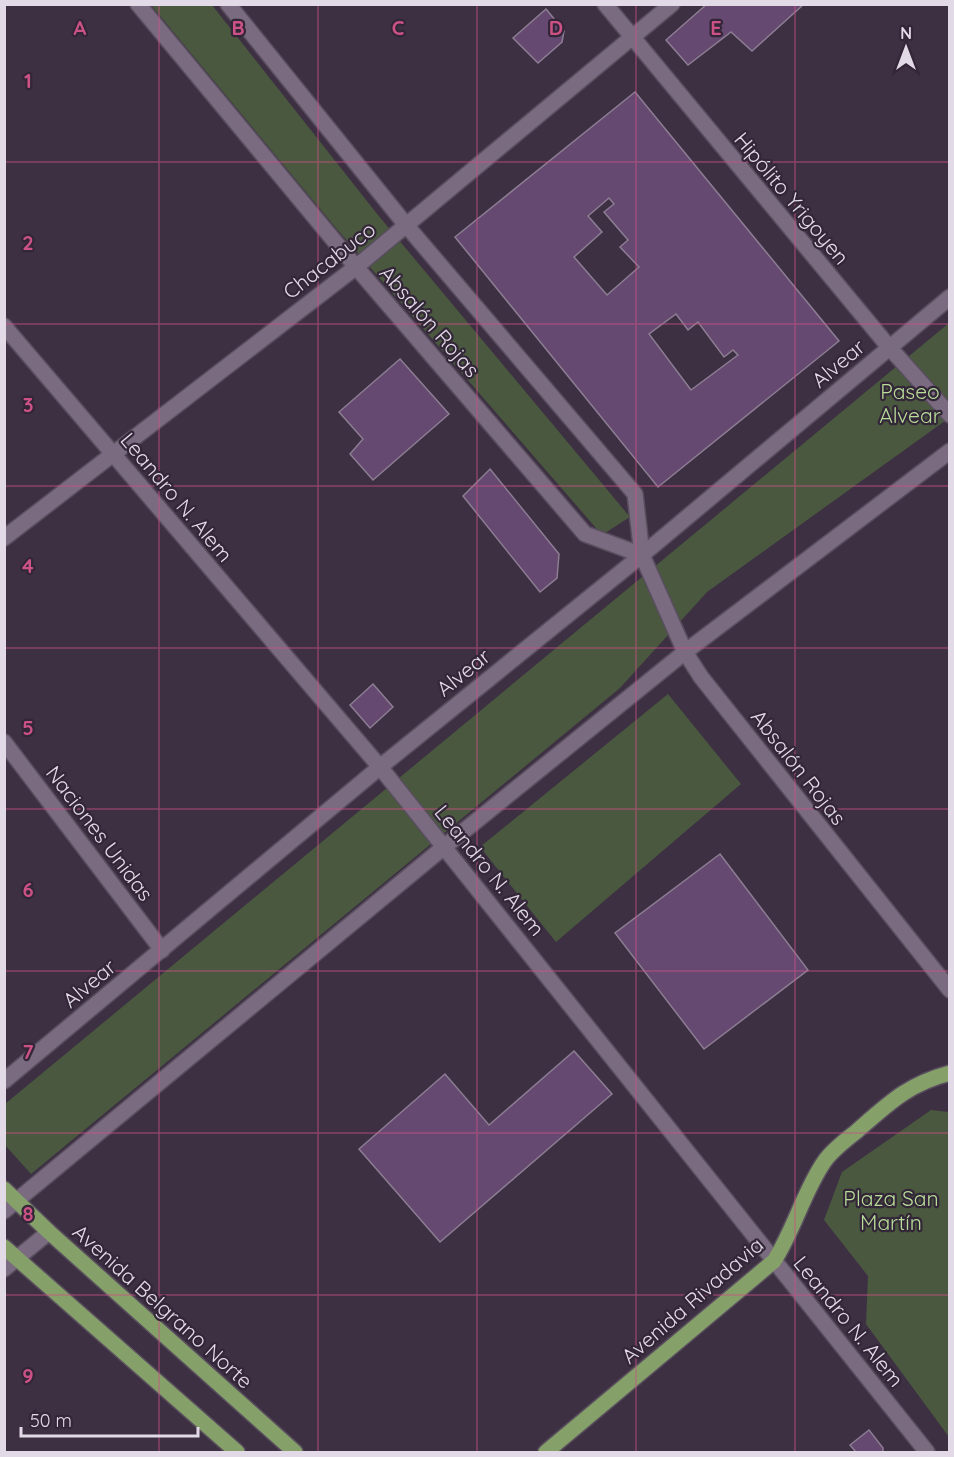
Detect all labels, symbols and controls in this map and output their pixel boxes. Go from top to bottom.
text: A [74,15,87,40]
text: B [231,15,245,40]
text: C [392,15,405,40]
text: D [549,15,563,40]
text: E [710,15,722,40]
north arrow [876,18,936,78]
text: N [900,23,912,43]
text: 1 [24,68,32,93]
street label: Hipólito Yrigoyen [729,127,855,269]
street label: Chacabuco [278,216,380,304]
text: 2 [22,230,34,255]
street label: Absalón Rojas [374,260,486,382]
street label: Alvear [806,333,870,393]
park label: Paseo Alvear [879,378,941,428]
text: 3 [23,392,33,417]
street label: Leandro N. Alem [115,427,239,567]
text: 4 [22,553,34,578]
street label: Alvear [431,642,495,702]
street label: Absalón Rojas [746,704,852,830]
text: 5 [22,715,34,740]
street label: Naciones Unidas [41,760,159,906]
street label: Leandro N. Alem [429,799,551,941]
text: 6 [22,877,34,902]
street label: Alvear [57,953,121,1013]
text: 7 [23,1039,34,1064]
park label: Plaza San Martín [843,1185,939,1235]
text: 8 [23,1201,34,1226]
street label: Avenida Belgrano Norte [68,1218,258,1394]
street label: Avenida Rivadavia [616,1231,768,1369]
street label: Leandro N. Alem [788,1250,910,1392]
text: 9 [22,1363,34,1388]
scale bar [21,1400,198,1438]
text: 50 m [30,1409,72,1432]

